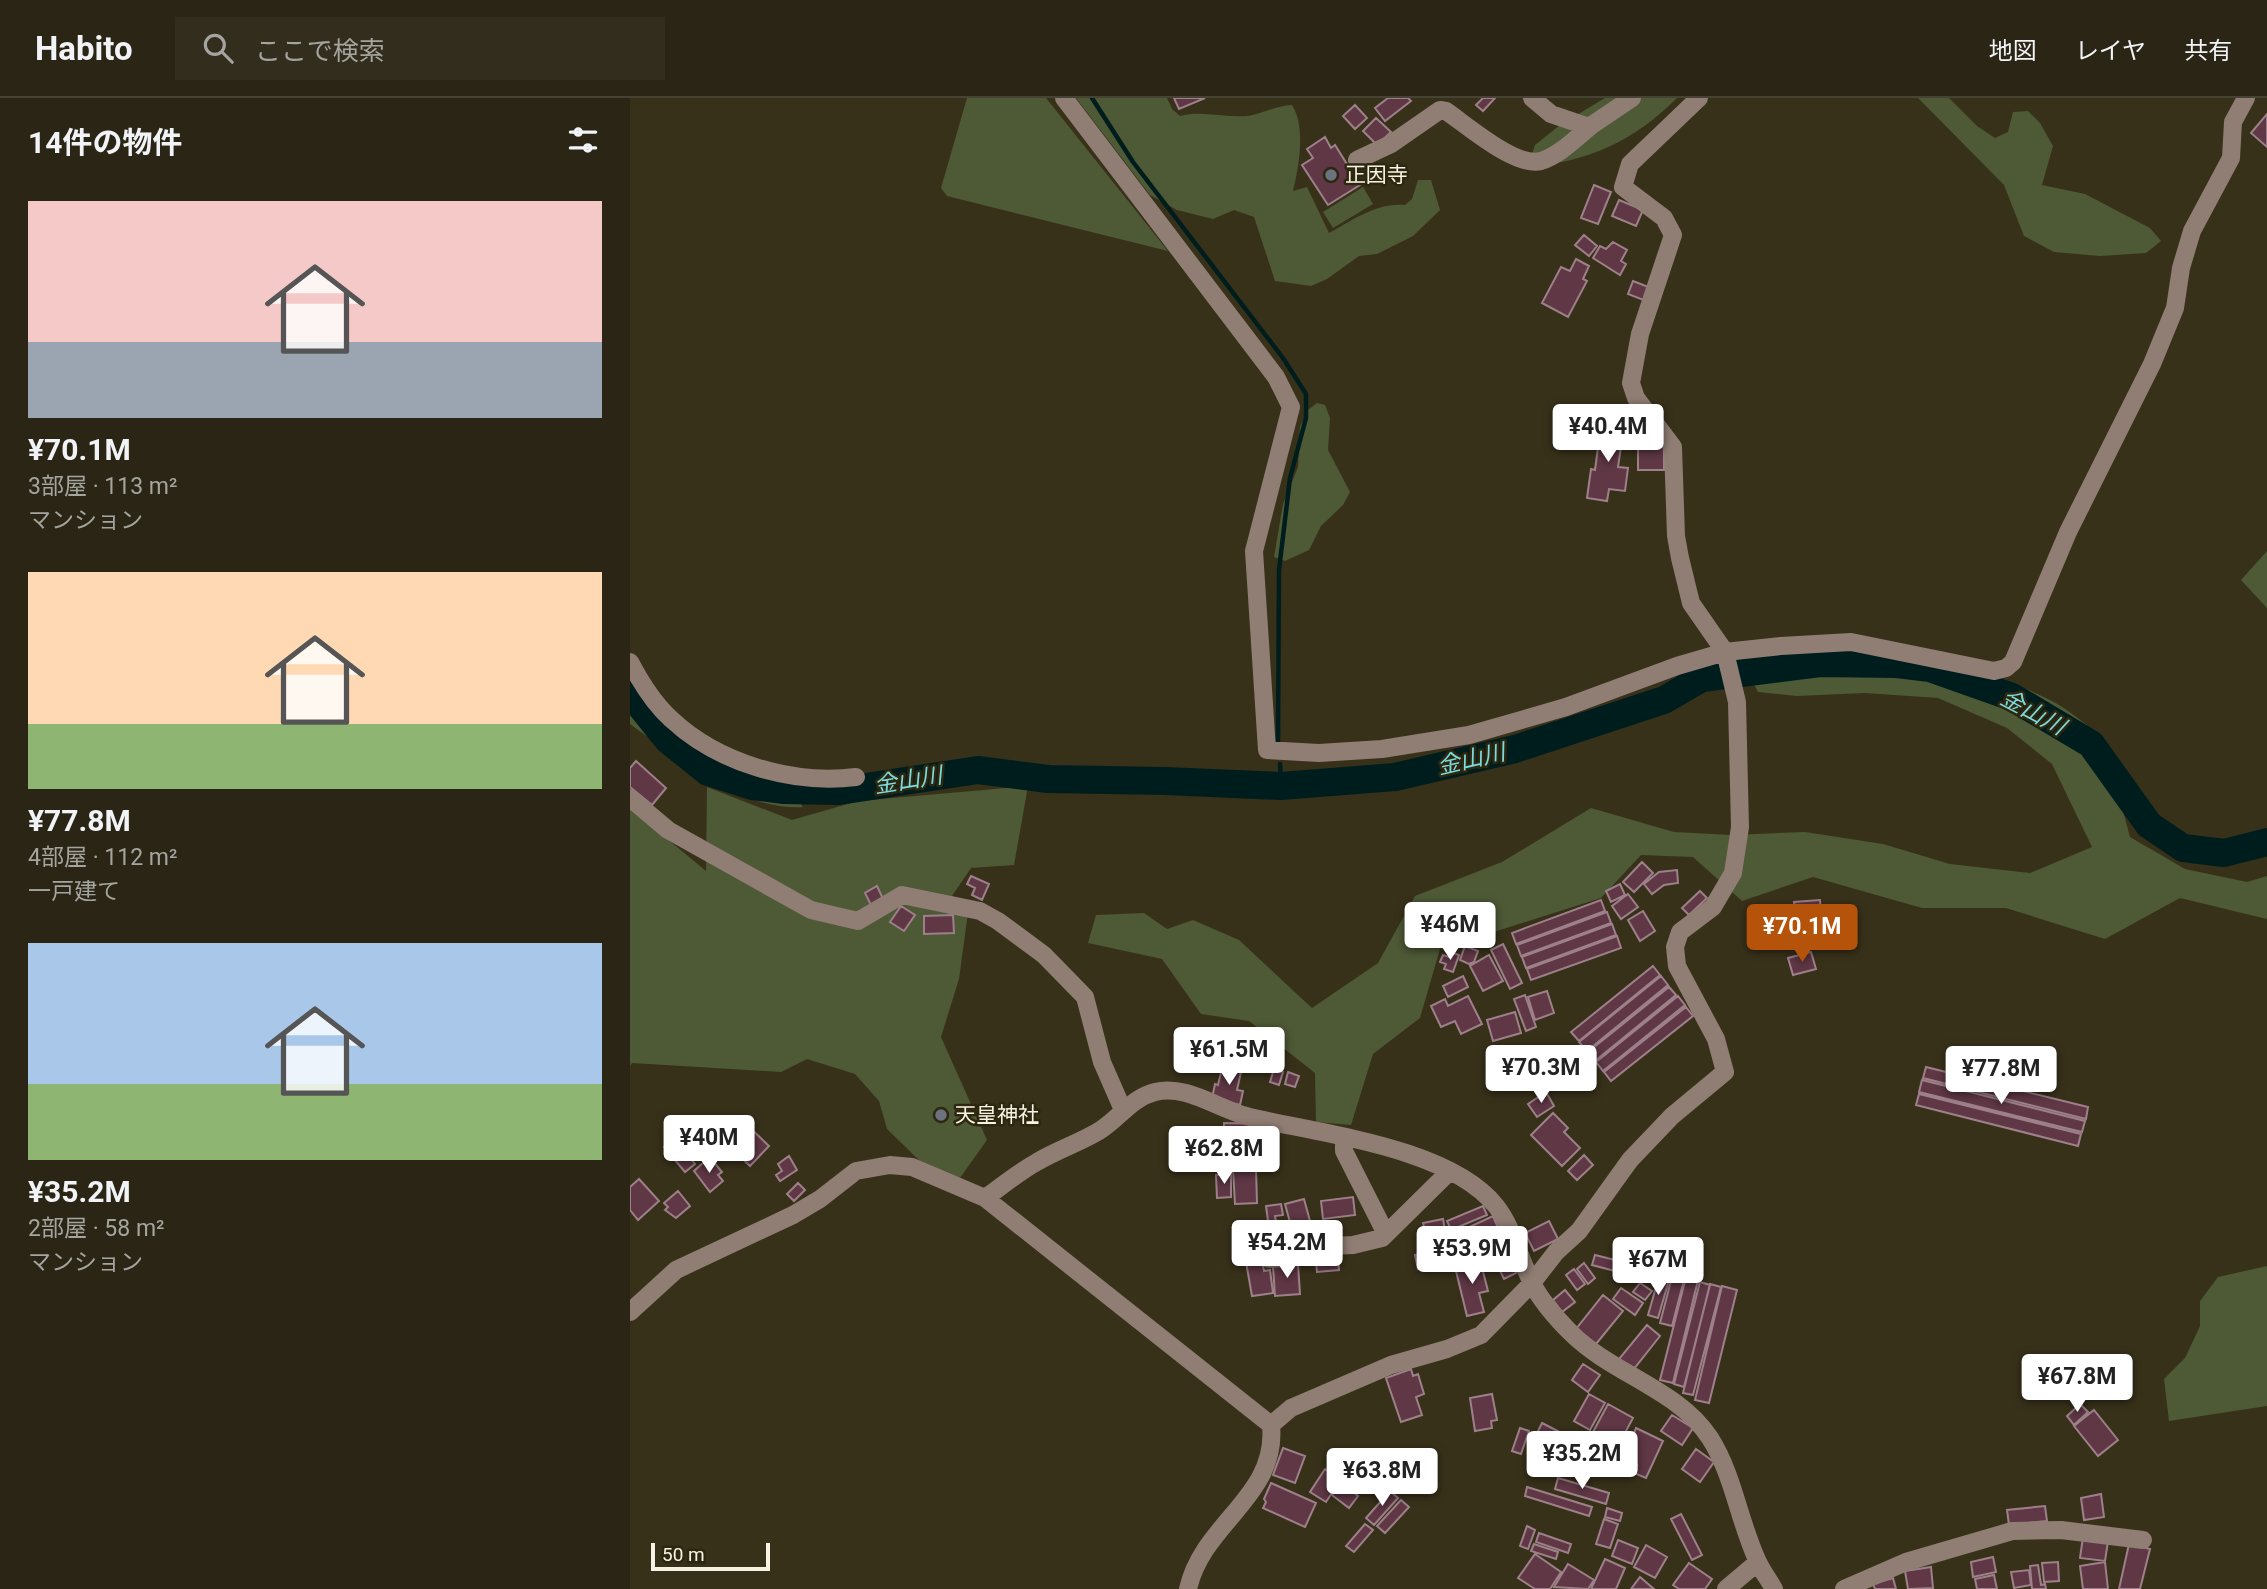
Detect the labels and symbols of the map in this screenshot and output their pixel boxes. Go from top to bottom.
place label: 正因寺 [1345,163,1408,187]
marker: 正因寺 [1323,167,1339,183]
pin: ¥40.4M [1551,404,1665,464]
water label: 金山川 [1996,684,2072,742]
water label: 金山川 [1434,738,1511,780]
water label: 金山川 [872,761,947,799]
pin: ¥46M [1409,902,1491,962]
pin: ¥70.1M [1745,904,1859,964]
pin: ¥61.5M [1172,1028,1286,1087]
pin: ¥70.3M [1484,1046,1598,1105]
pin: ¥77.8M [1944,1046,2058,1106]
place label: 天皇神社 [955,1103,1039,1127]
marker: 天皇神社 [933,1107,949,1123]
pin: ¥40M [668,1116,750,1175]
pin: ¥62.8M [1167,1126,1281,1186]
pin: ¥54.2M [1230,1220,1344,1280]
pin: ¥53.9M [1415,1226,1529,1286]
pin: ¥67M [1617,1238,1699,1297]
pin: ¥67.8M [2020,1354,2134,1414]
pin: ¥35.2M [1525,1432,1639,1491]
pin: ¥63.8M [1325,1448,1439,1508]
scale bar [651,1540,770,1572]

